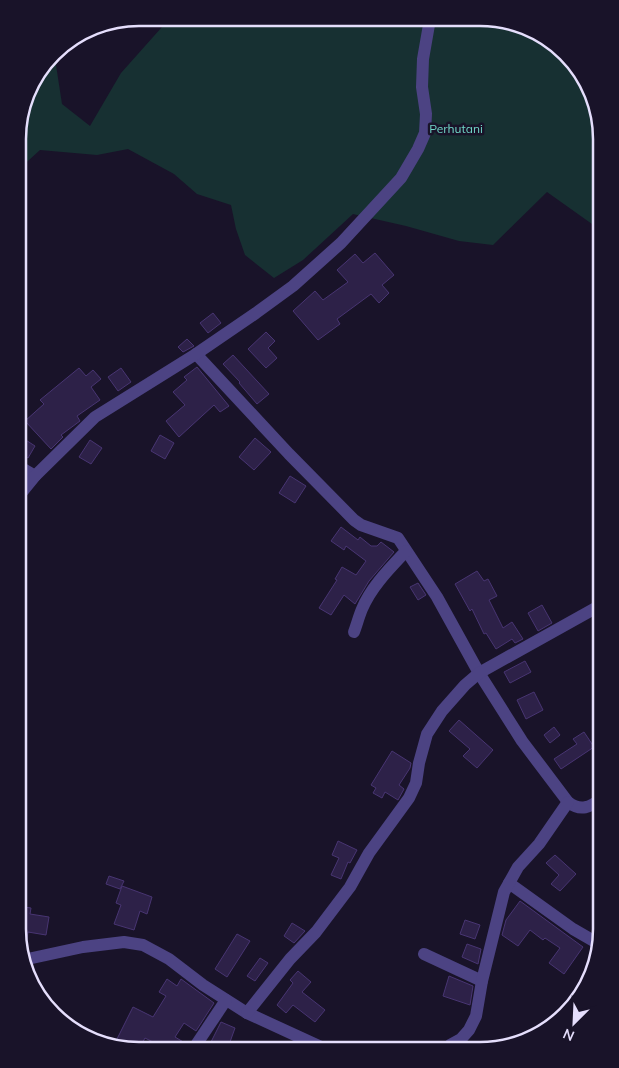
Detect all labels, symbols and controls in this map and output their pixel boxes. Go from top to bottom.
park label: Perhutani [429,121,483,136]
north arrow [549,998,599,1048]
text: N [560,1025,577,1045]

